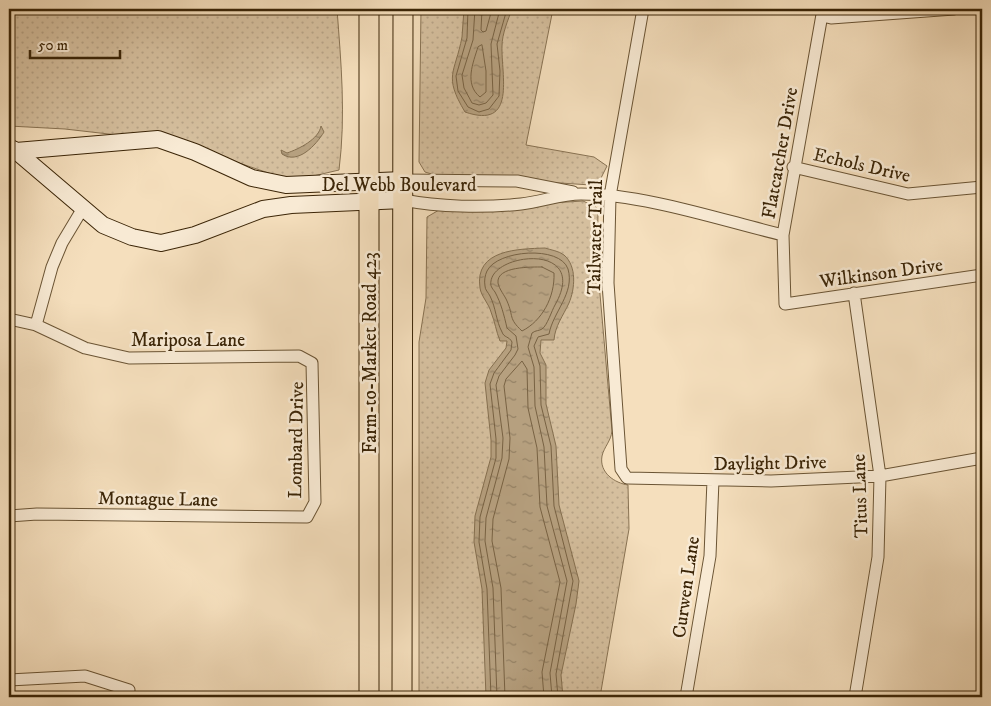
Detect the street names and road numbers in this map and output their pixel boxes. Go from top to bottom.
street label: Flatcatcher Drive [758,86,803,221]
street label: Echols Drive [811,143,913,188]
street label: Del Webb Boulevard [322,174,477,197]
street label: Tailwater Trail [583,179,608,295]
street label: Farm-to-Market Road 423 [359,252,382,454]
street label: Wilkinson Drive [817,253,944,294]
street label: Mariposa Lane [131,329,245,352]
street label: Lombard Drive [284,381,309,499]
street label: Daylight Drive [713,451,827,476]
street label: Titus Lane [848,453,873,538]
street label: Montague Lane [98,487,218,512]
street label: Curwen Lane [668,535,705,640]

